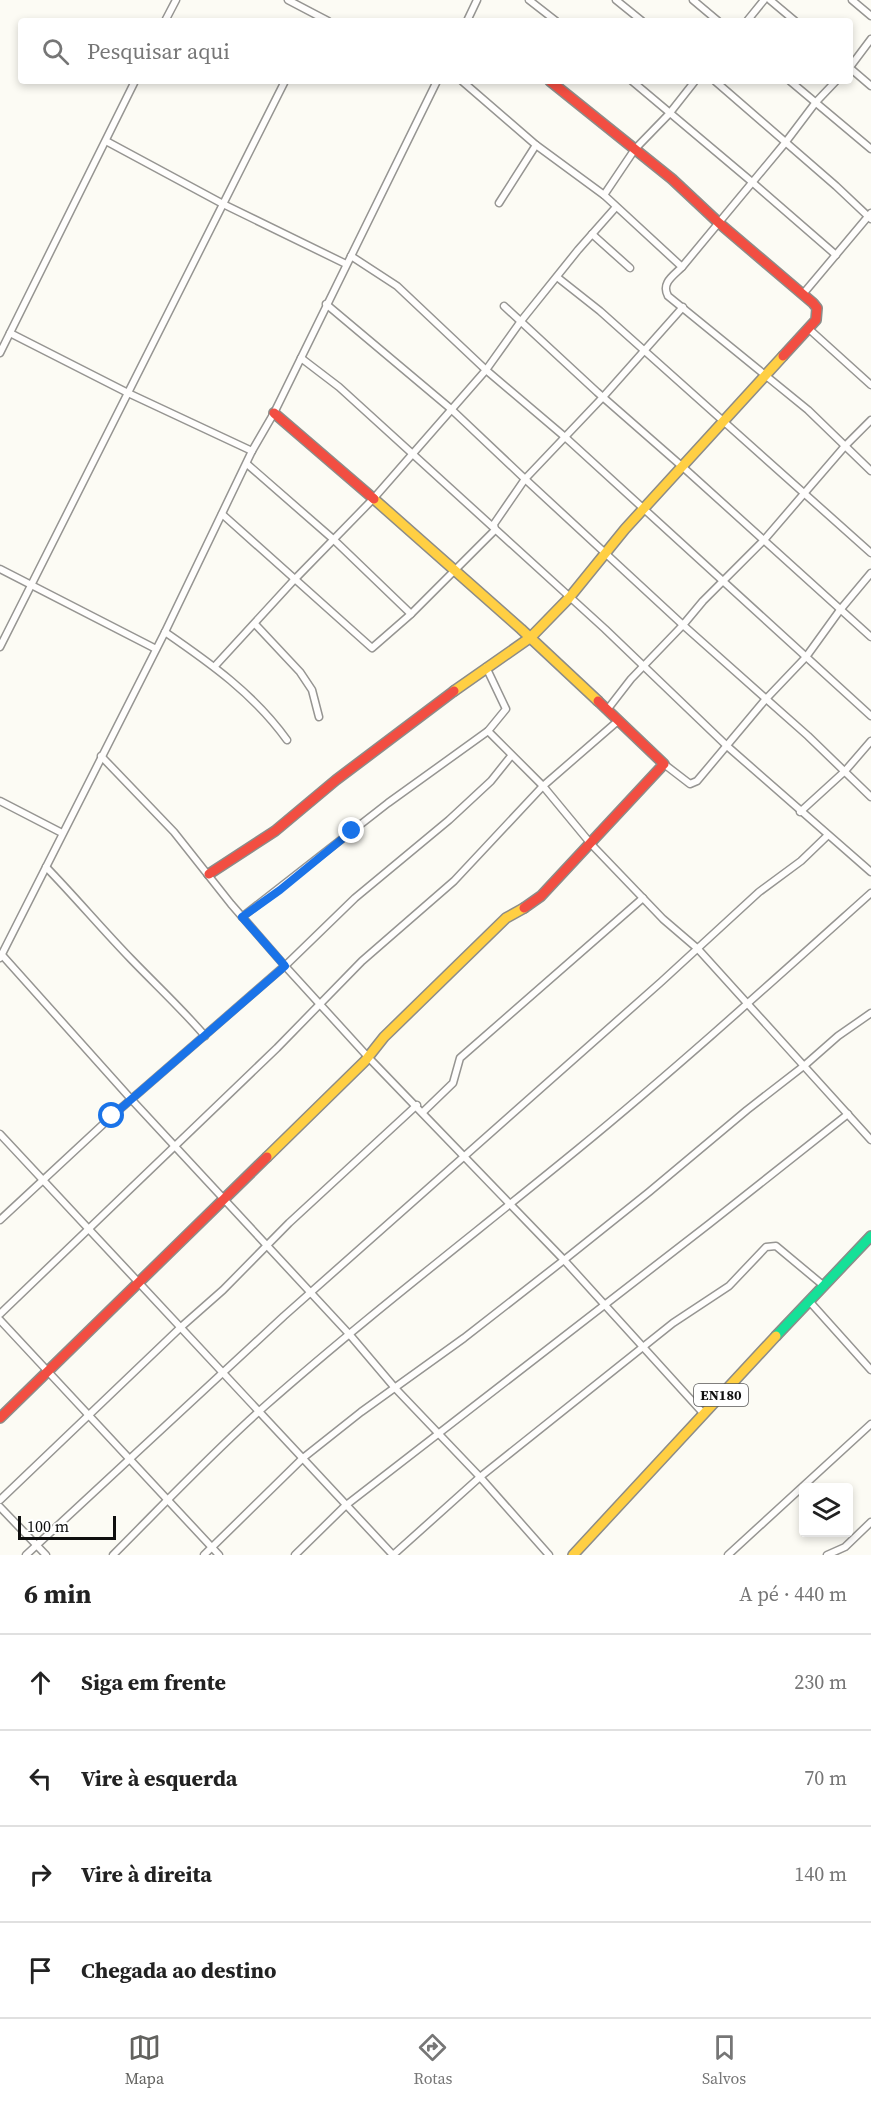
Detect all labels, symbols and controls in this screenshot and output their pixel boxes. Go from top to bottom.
search box [18,18,853,84]
icon: search [39,35,72,68]
text: Pesquisar aqui [87,36,230,66]
route end [338,817,364,843]
route start [98,1102,124,1128]
road number: EN180 [694,1384,748,1406]
map controls [799,1483,853,1537]
button: layers [799,1483,853,1537]
scale bar [18,1513,116,1540]
text: 100 m [27,1515,69,1537]
text: 6 min [24,1576,91,1612]
text: A pé · 440 m [739,1580,847,1608]
icon: ahead [24,1666,57,1699]
text: Siga em frente [81,1667,226,1697]
text: 230 m [794,1668,847,1696]
icon: left [24,1762,57,1795]
text: Vire à esquerda [81,1763,237,1793]
text: 70 m [804,1764,847,1792]
icon: right [24,1858,57,1891]
text: Vire à direita [81,1859,212,1889]
text: 140 m [794,1860,847,1888]
icon: arrive [24,1954,57,1987]
text: Chegada ao destino [81,1955,276,1985]
tab: Mapa [125,2031,164,2089]
tab: Rotas [413,2031,453,2089]
tab: Salvos [702,2031,746,2089]

